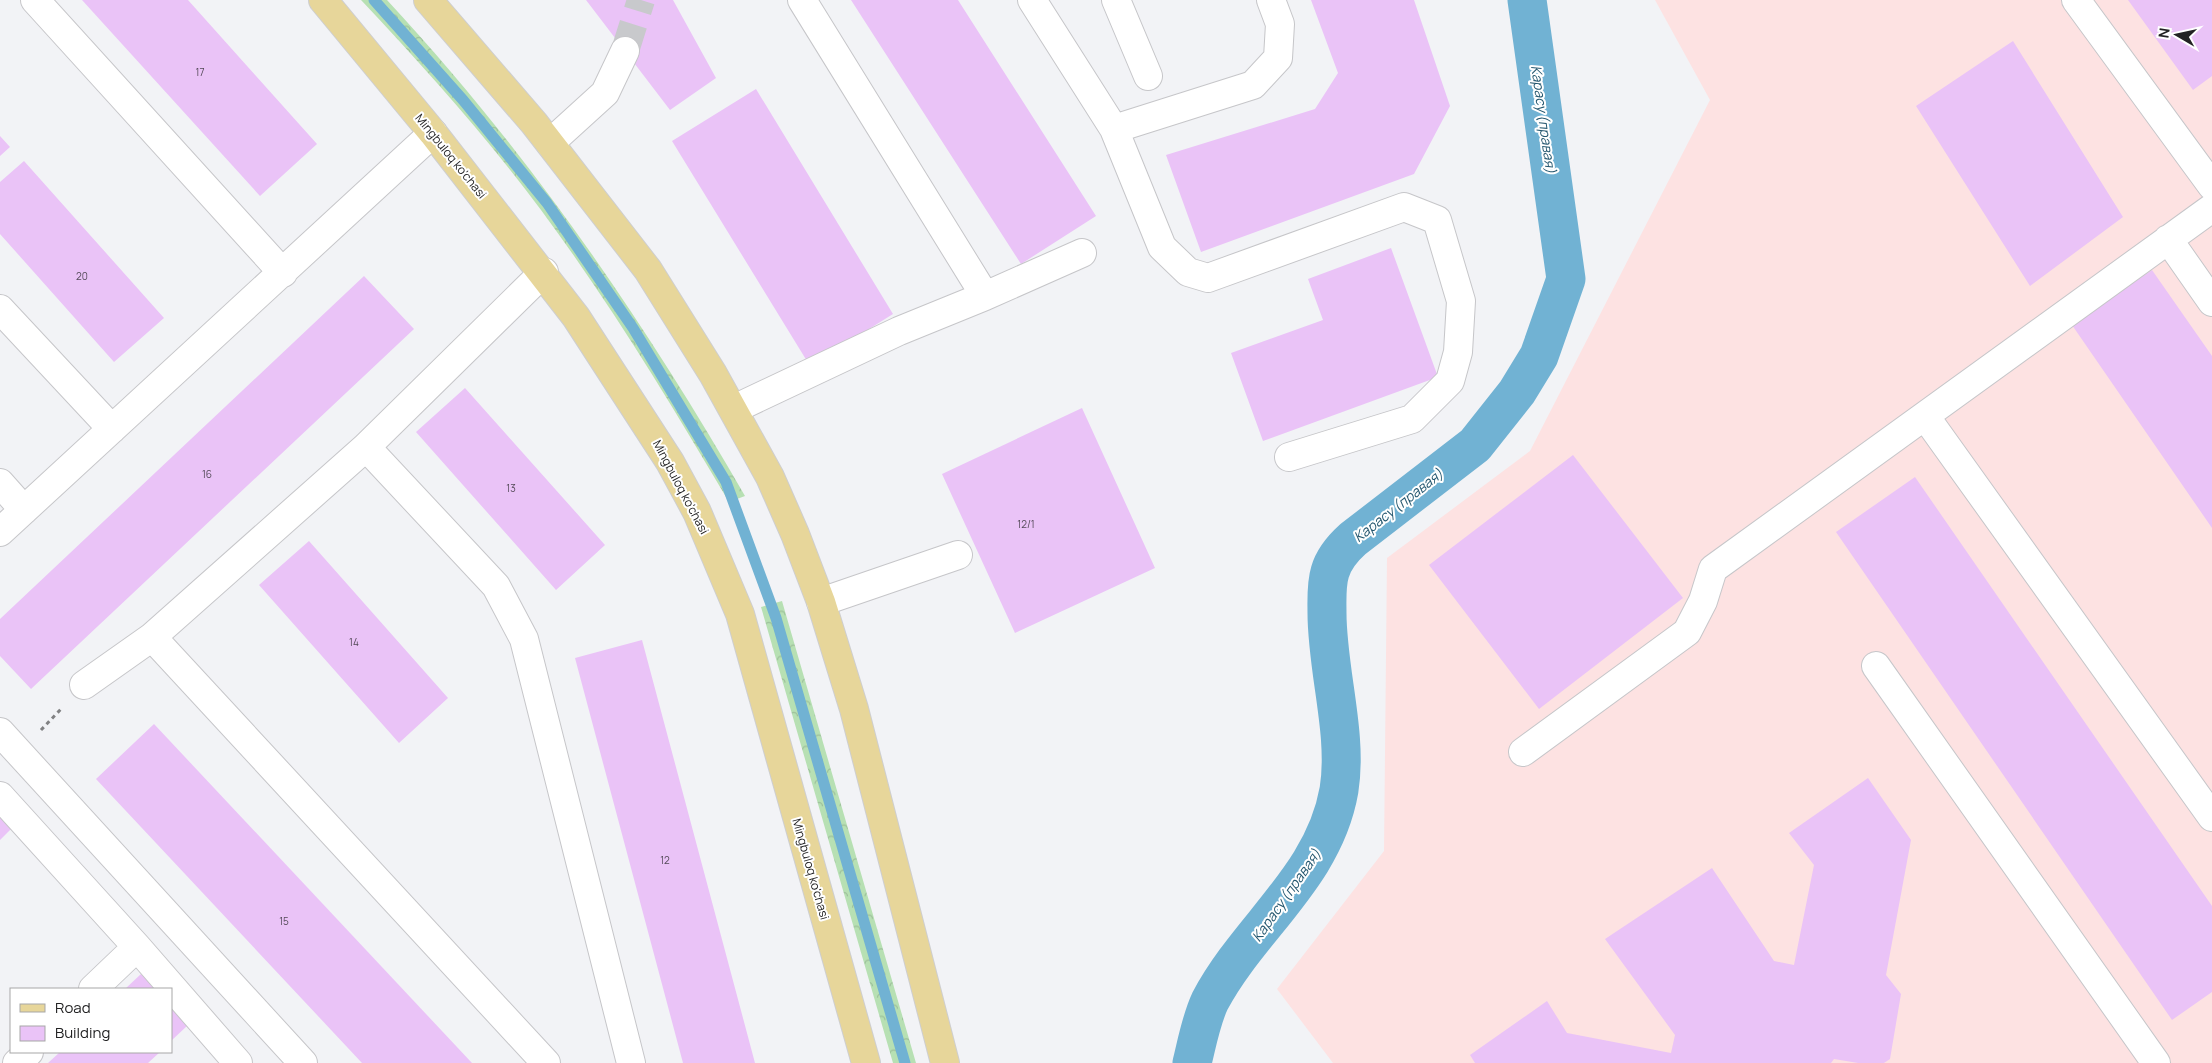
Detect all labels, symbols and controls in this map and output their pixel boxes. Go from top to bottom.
north arrow [2152,10,2202,60]
text: N [2153,26,2174,39]
water label: Карасу (правая) [1527,64,1561,174]
house number: 17 [196,65,204,79]
street label: Mingbuloq ko'chasi [411,110,491,202]
house number: 20 [76,269,88,283]
street label: Mingbuloq ko'chasi [649,437,713,537]
water label: Карасу (правая) [1349,464,1447,546]
house number: 16 [202,467,212,481]
house number: 13 [506,481,516,495]
house number: 12/1 [1017,517,1035,531]
house number: 14 [349,635,359,649]
street label: Mingbuloq ko'chasi [788,816,834,922]
water label: Карасу (правая) [1247,845,1325,945]
house number: 12 [660,853,670,867]
house number: 15 [279,914,289,928]
legend [10,988,172,1053]
text: Road [55,997,91,1018]
text: Building [55,1022,110,1043]

